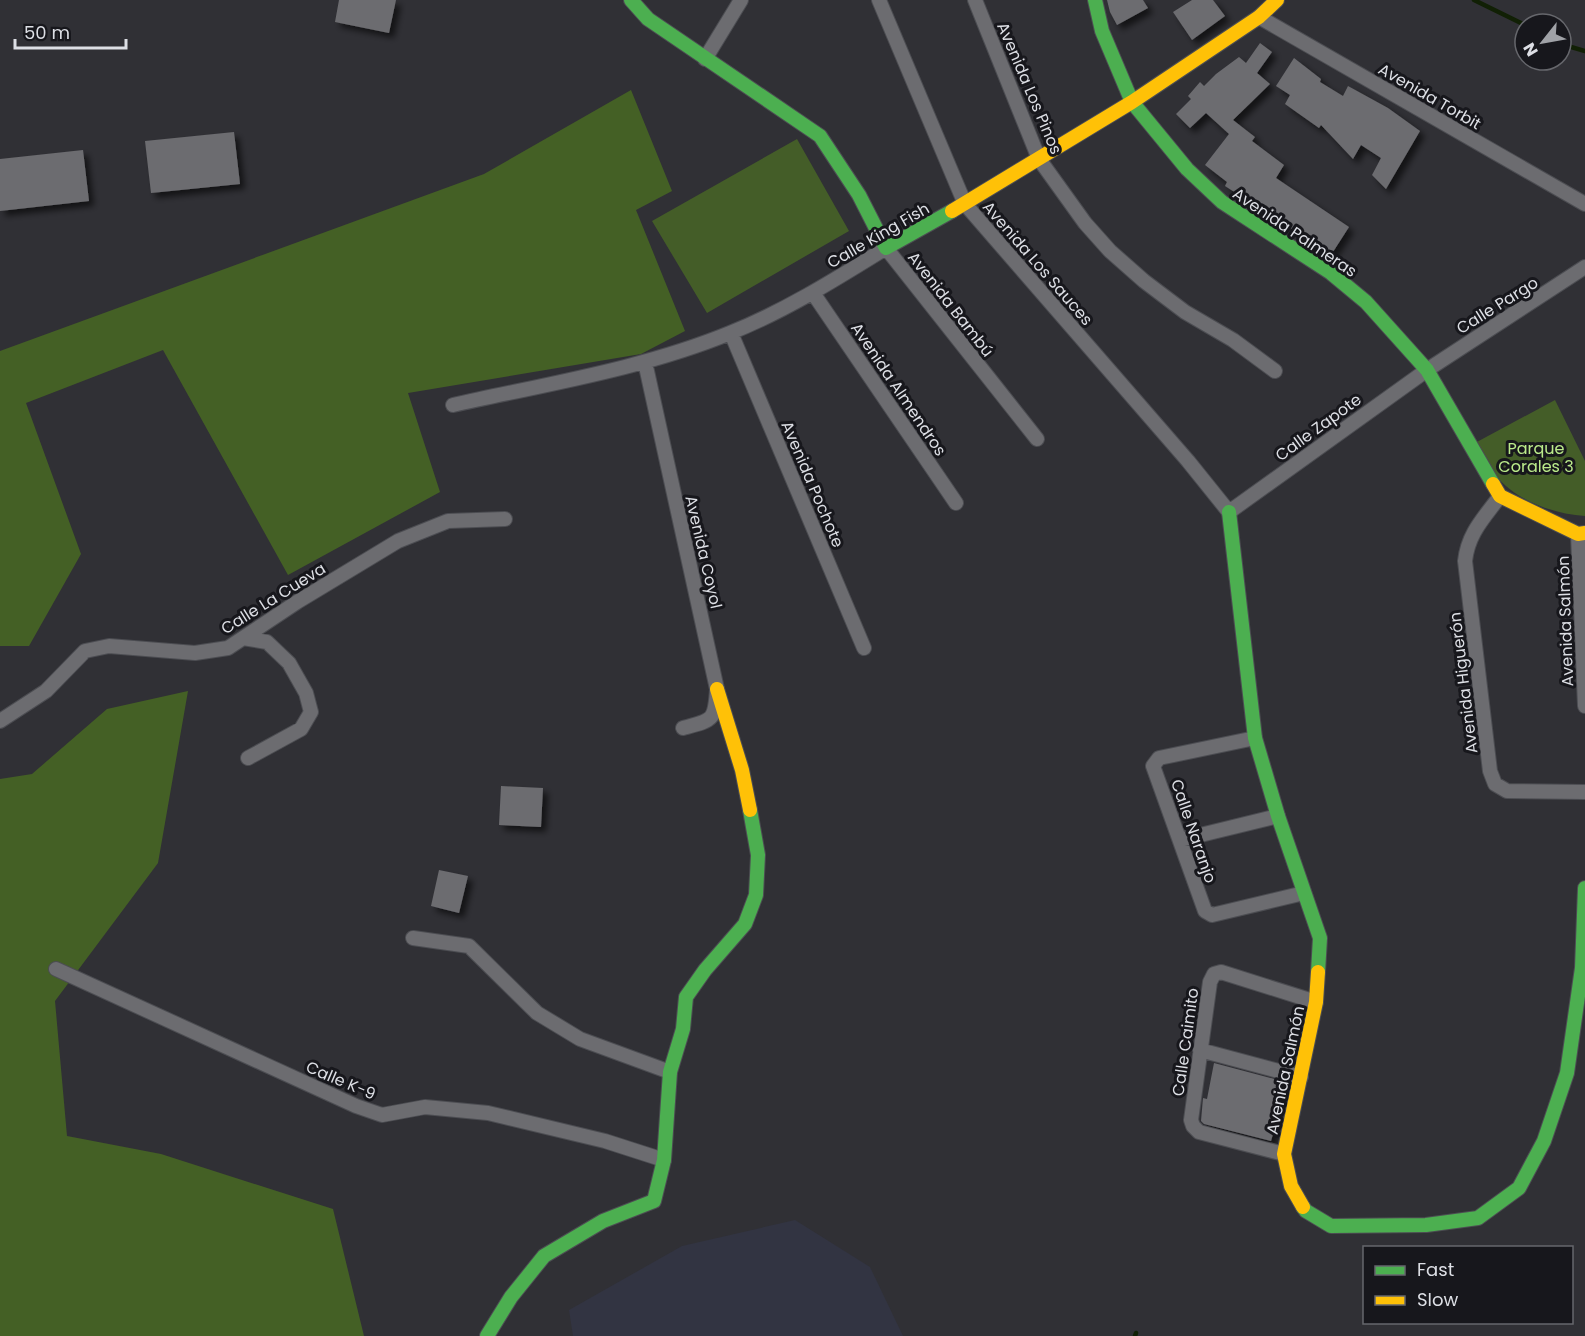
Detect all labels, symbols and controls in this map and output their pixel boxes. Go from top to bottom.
scale bar [15,12,126,50]
north arrow [1513,12,1573,72]
street label: Avenida Los Pinos [991,19,1068,158]
text: 50 m [24,20,70,45]
text: N [1518,38,1544,61]
street label: Avenida Torbit [1374,58,1486,135]
street label: Avenida Palmeras [1228,182,1361,283]
street label: Avenida Los Sauces [977,196,1098,330]
street label: Calle King Fish [823,197,934,274]
street label: Avenida Bambú [902,247,999,362]
street label: Calle Pargo [1452,271,1543,340]
street label: Avenida Almendros [845,318,952,461]
street label: Calle Zapote [1270,388,1366,467]
street label: Avenida Pochote [776,417,850,551]
park label: Parque Corales 3 [1498,437,1574,478]
street label: Avenida Coyol [679,493,728,611]
street label: Avenida Salmón [1552,555,1579,687]
street label: Calle La Cueva [216,557,330,640]
street label: Avenida Higuerón [1443,611,1484,755]
street label: Calle Naranjo [1165,776,1222,886]
street label: Calle Caimito [1167,987,1204,1098]
street label: Avenida Salmón [1261,1004,1310,1137]
street label: Calle K-9 [302,1055,379,1105]
legend [1363,1246,1573,1324]
text: Fast [1417,1257,1454,1282]
text: Slow [1417,1287,1459,1312]

